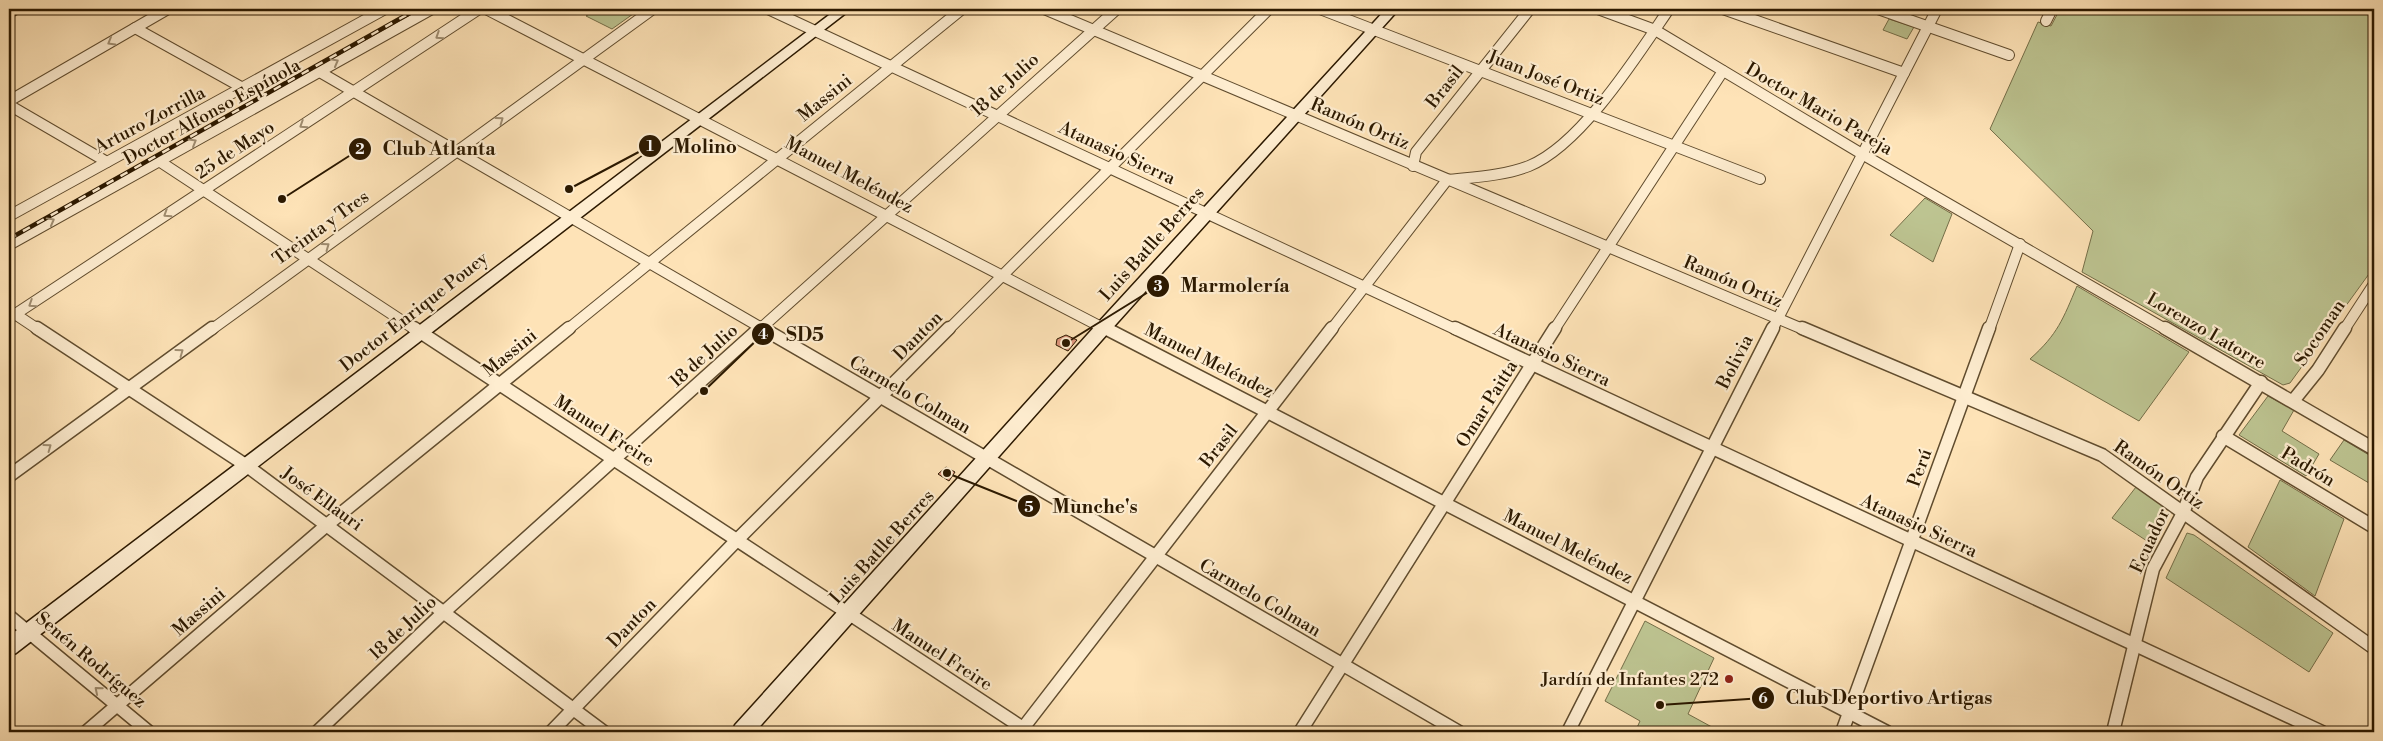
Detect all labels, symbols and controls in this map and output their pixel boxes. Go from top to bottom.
one-way arrow [435,29,444,39]
one-way arrow [107,36,116,46]
street label: Juan José Ortiz [1483,45,1608,111]
street label: 18 de Julio [966,48,1044,122]
street label: Doctor Alfonso Espínola [119,53,305,170]
one-way arrow [329,58,338,68]
street label: Doctor Mario Pareja [1741,58,1897,161]
street label: Brasil [1420,60,1469,114]
street label: Massini [793,69,857,127]
street label: Arturo Zorrilla [90,81,210,159]
street label: Ramón Ortiz [1307,93,1413,155]
street label: 25 de Mayo [191,116,279,184]
street label: Atanasio Sierra [1054,116,1180,190]
one-way arrow [494,117,503,126]
one-way arrow [299,119,309,128]
callout: Molino [638,129,747,163]
street label: Manuel Meléndez [781,131,917,219]
callout: Club Atlanta [347,132,505,166]
text: Molino [673,135,737,159]
text: Club Atlanta [383,137,496,161]
text: 1 [646,137,654,156]
one-way arrow [188,138,197,148]
text: 2 [355,140,365,159]
street label: Luis Batlle Berres [1095,182,1209,306]
street label: Treinta y Tres [268,185,374,271]
one-way arrow [164,208,173,218]
one-way arrow [46,217,55,227]
one-way arrow [320,243,330,252]
street label: Doctor Enrique Pouey [335,247,493,377]
street label: Ramón Ortiz [1680,251,1786,313]
callout: Marmolería [1146,269,1300,303]
text: Marmolería [1180,274,1290,298]
text: 3 [1153,277,1163,296]
street label: Lorenzo Latorre [2142,288,2270,374]
street label: Socoman [2289,295,2351,371]
one-way arrow [28,298,37,307]
street label: Danton [888,306,948,366]
callout: SD5 [751,317,834,351]
street label: Manuel Meléndez [1140,318,1278,404]
street label: Atanasio Sierra [1489,318,1615,392]
street label: 18 de Julio [665,319,743,393]
text: SD5 [786,323,824,347]
street label: Massini [478,324,542,382]
text: 4 [758,325,768,344]
street label: Bolivia [1711,330,1759,394]
one-way arrow [174,349,184,358]
street label: Carmelo Colman [845,351,975,439]
street label: Omar Paitta [1451,355,1523,452]
street label: Manuel Freire [549,390,659,472]
street label: Brasil [1194,419,1243,473]
street label: Ramón Ortiz [2109,435,2209,515]
street label: Padrón [2277,442,2339,492]
one-way arrow [42,444,52,453]
street label: Perú [1903,445,1938,490]
street label: José Ellauri [276,461,367,536]
street label: Luis Batlle Berres [825,485,939,609]
callout: Munche's [1017,489,1147,523]
street label: Atanasio Sierra [1856,489,1982,563]
text: Munche's [1052,495,1138,519]
text: 5 [1024,498,1034,517]
street label: Manuel Meléndez [1499,504,1637,590]
street label: Ecuador [2125,505,2175,577]
street label: Carmelo Colman [1195,554,1325,642]
street label: Massini [168,582,231,641]
street label: 18 de Julio [364,591,442,665]
street label: Danton [603,593,662,653]
street label: Senén Rodríguez [31,607,151,713]
street label: Manuel Freire [887,614,997,696]
place label: Jardín de Infantes 272 [1540,668,1719,691]
marker: Jardín de Infantes 272 [1723,673,1735,685]
callout: Club Deportivo Artigas [1751,681,2003,715]
text: Club Deportivo Artigas [1785,686,1993,710]
one-way arrow [94,687,103,696]
text: 6 [1758,689,1768,708]

